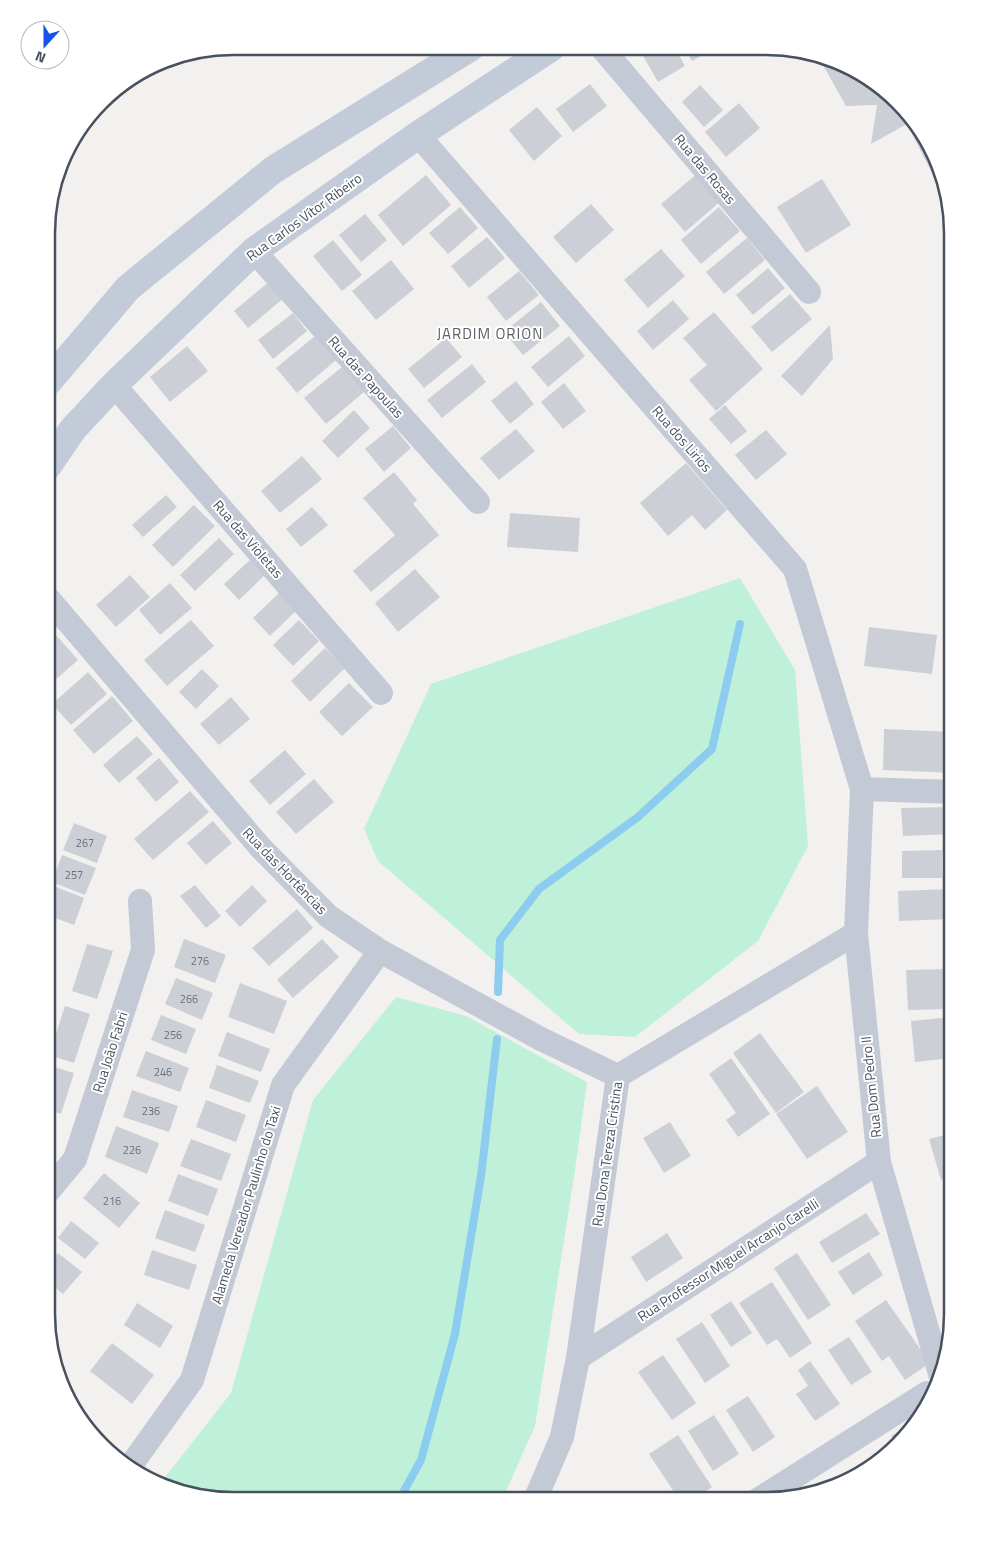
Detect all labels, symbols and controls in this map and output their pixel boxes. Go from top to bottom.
north arrow [20,20,70,70]
text: N [32,46,48,69]
street label: Rua das Rosas [670,129,741,208]
street label: Rua Carlos Vítor Ribeiro [241,167,366,266]
district label: JARDIM ORION [437,322,543,345]
street label: Rua das Papoulas [324,331,409,422]
street label: Rua dos Lirios [648,401,717,477]
street label: Rua das Violetas [208,495,288,582]
street label: Rua das Hortências [238,822,332,919]
house number: 267 [76,835,94,851]
house number: 257 [65,867,83,883]
house number: 276 [191,953,209,969]
house number: 266 [180,991,198,1007]
street label: Rua João Fabri [87,1009,133,1095]
house number: 256 [164,1027,182,1043]
street label: Rua Dom Pedro II [855,1035,886,1139]
house number: 246 [154,1064,172,1080]
street label: Rua Dona Tereza Cristina [586,1080,627,1228]
house number: 236 [142,1103,160,1119]
street label: Alameda Vereador Paulinho do Taxi [205,1103,286,1306]
house number: 226 [123,1142,141,1158]
house number: 216 [103,1193,121,1209]
street label: Rua Professor Miguel Arcanjo Carelli [633,1193,823,1326]

